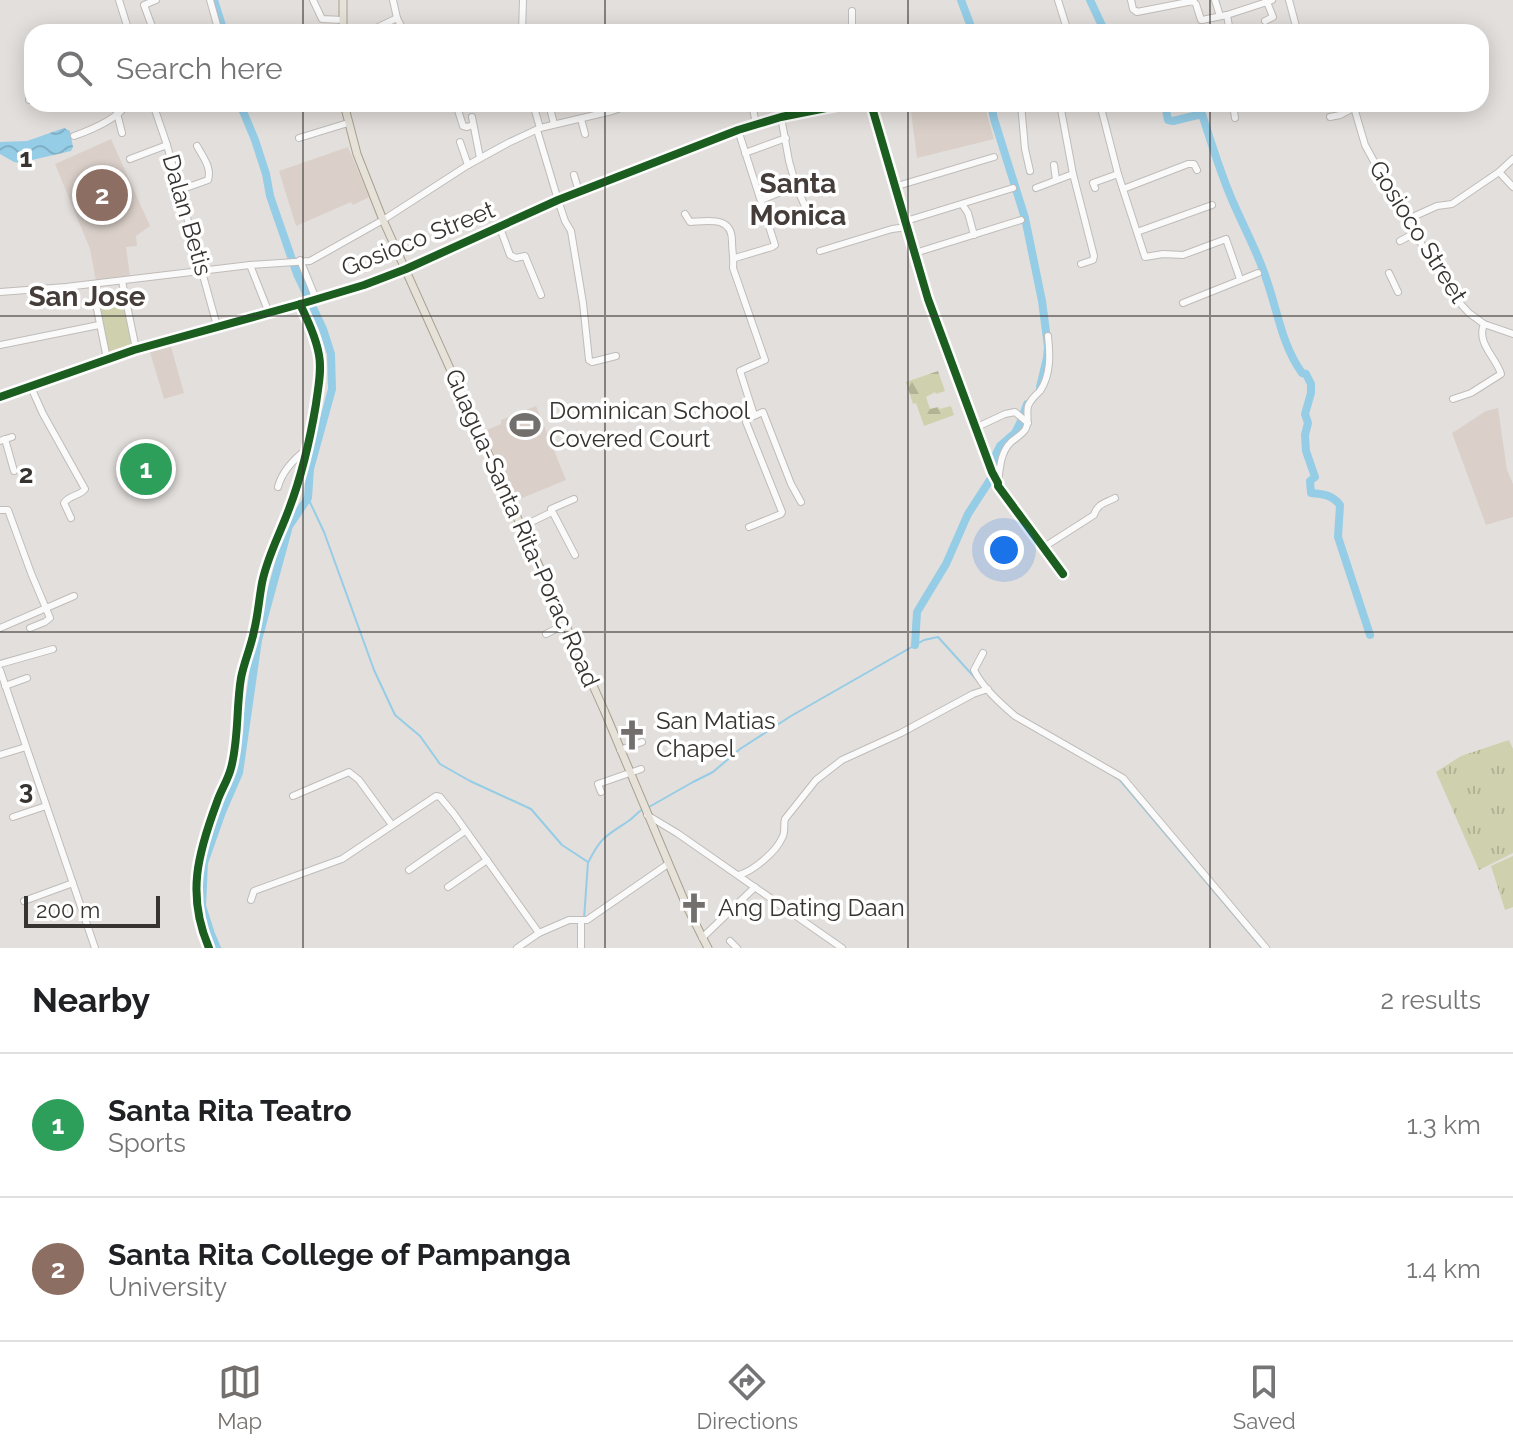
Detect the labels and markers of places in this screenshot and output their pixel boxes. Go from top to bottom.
pin: 2 [76,165,128,225]
place label: Dominican School Covered Court [549,396,751,453]
sports icon: Dominican School Covered Court [508,408,542,442]
pin: 1 [120,439,172,499]
place label: San Matias Chapel [656,706,776,763]
church icon: San Matias Chapel [615,718,649,752]
church icon: Ang Dating Daan [677,891,711,925]
place label: Ang Dating Daan [718,893,905,922]

